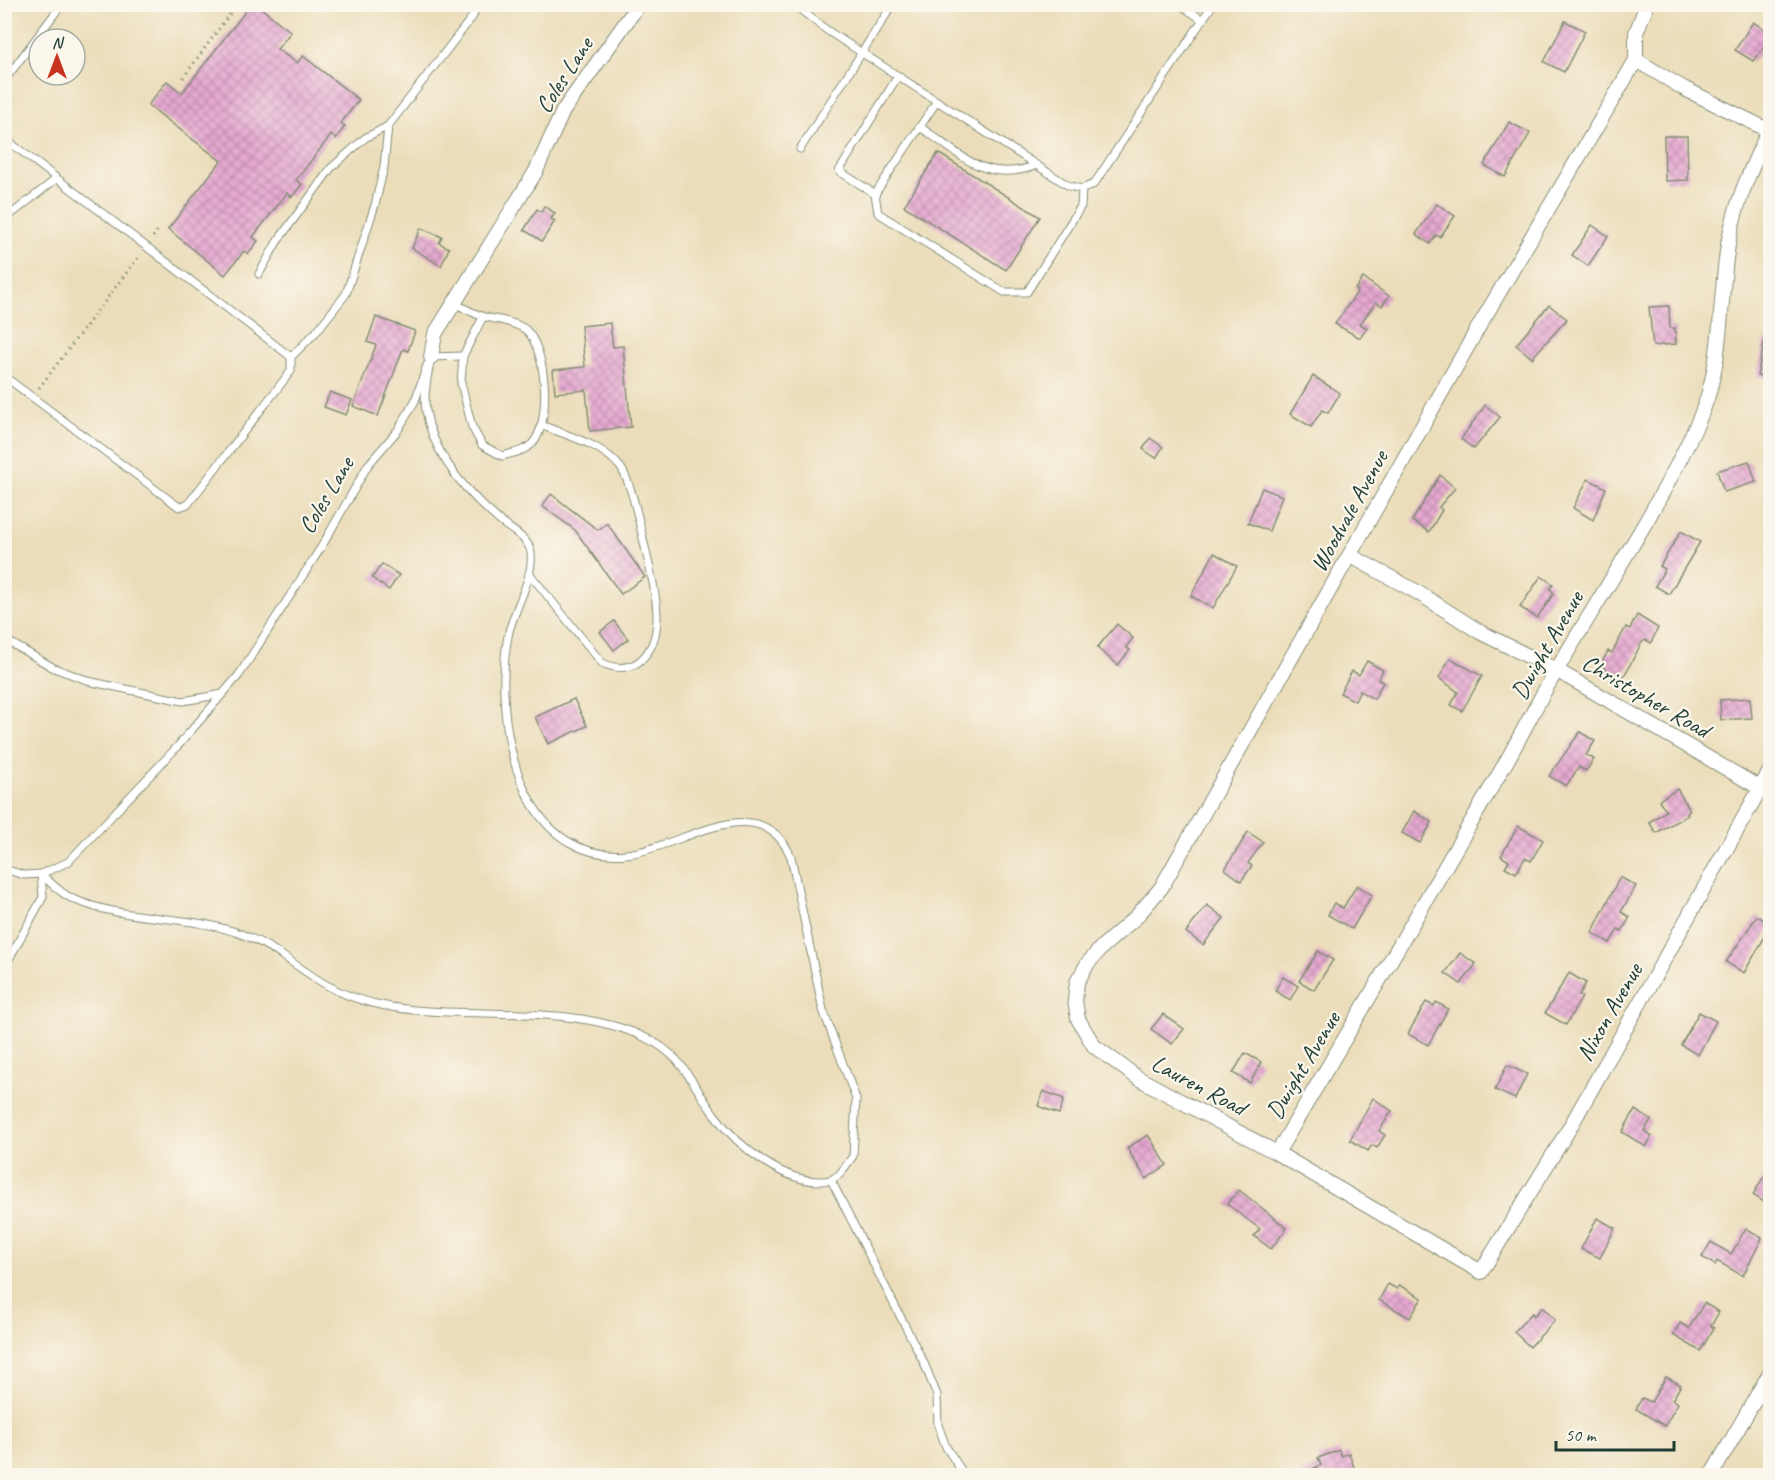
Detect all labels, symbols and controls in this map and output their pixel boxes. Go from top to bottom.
north arrow [27,27,87,87]
street label: Coles Lane [528,30,601,119]
text: N [52,33,65,53]
street label: Woodvale Avenue [1303,443,1396,577]
street label: Coles Lane [291,449,362,539]
street label: Dwight Avenue [1504,584,1591,704]
street label: Christopher Road [1577,647,1718,746]
street label: Nixon Avenue [1569,956,1650,1066]
street label: Dwight Avenue [1259,1004,1348,1124]
street label: Lauren Road [1147,1048,1255,1124]
scale bar [1556,1414,1674,1452]
text: 50 m [1565,1424,1598,1446]

